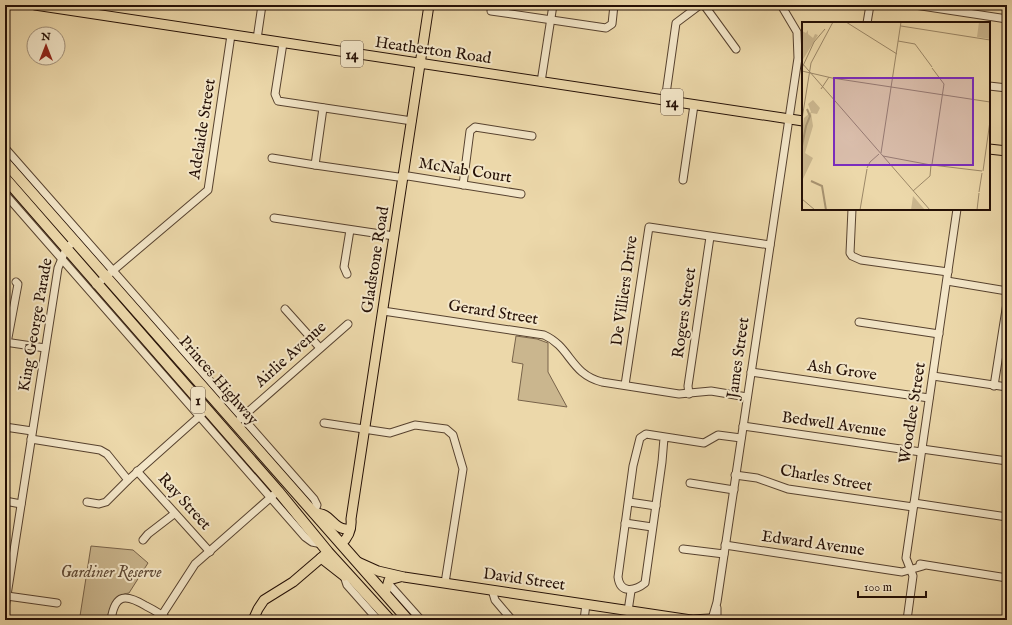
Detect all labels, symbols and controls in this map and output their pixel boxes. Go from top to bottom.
inset map [802,22,990,210]
north arrow [26,26,66,66]
text: N [40,30,51,44]
street label: Heatherton Road [374,33,493,69]
road number: 14 [341,41,363,67]
street label: Adelaide Street [185,77,221,182]
road number: 14 [661,89,683,115]
street label: McNab Court [417,154,513,188]
street label: Gladstone Road [358,205,394,315]
street label: De Villiers Drive [607,235,643,347]
street label: King George Parade [14,257,58,393]
street label: Rogers Street [669,266,701,360]
street label: Gerard Street [447,296,540,330]
street label: James Street [723,316,755,402]
street label: Airlie Avenue [250,318,331,393]
street label: Princes Highway [174,332,262,430]
street label: Ash Grove [805,356,878,386]
street label: Woodlee Street [895,360,931,465]
road number: 1 [191,387,205,413]
street label: Bedwell Avenue [780,408,888,442]
street label: Charles Street [778,461,874,497]
street label: Ray Street [153,469,215,535]
street label: Edward Avenue [760,527,866,561]
park label: Gardiner Reserve [60,563,162,583]
street label: David Street [482,564,567,596]
scale bar [858,573,926,599]
text: 100 m [864,580,892,595]

